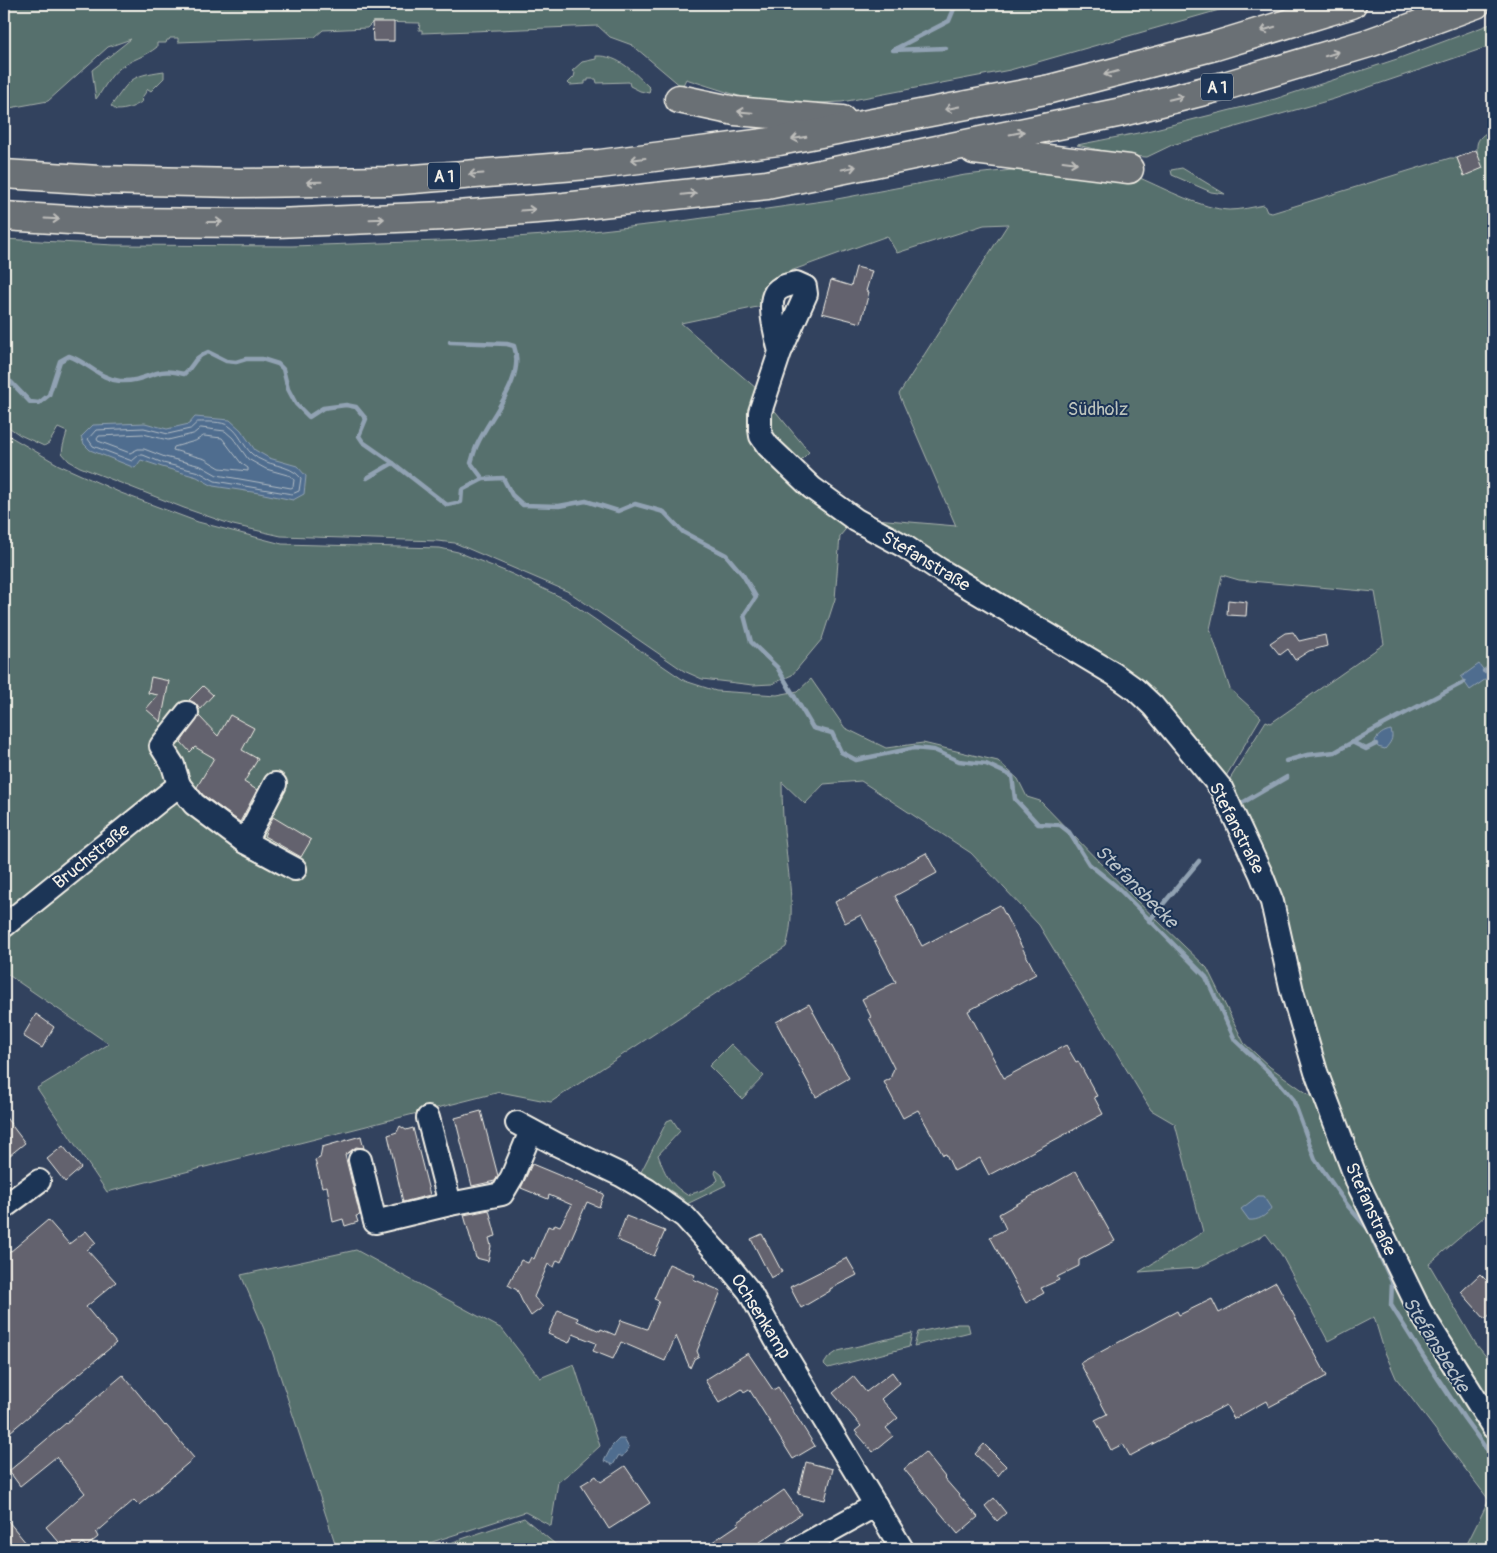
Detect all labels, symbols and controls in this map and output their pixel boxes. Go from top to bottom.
one-way arrow [1260,25,1276,35]
one-way arrow [1324,48,1340,58]
one-way arrow [1103,68,1119,78]
road number: A 1 [1201,74,1233,100]
one-way arrow [1167,93,1183,102]
one-way arrow [945,104,961,113]
one-way arrow [738,107,754,117]
one-way arrow [1009,128,1025,138]
one-way arrow [791,133,807,143]
one-way arrow [630,154,646,164]
one-way arrow [1062,157,1078,167]
road number: A 1 [428,162,460,190]
one-way arrow [841,163,857,172]
one-way arrow [468,169,484,178]
one-way arrow [306,177,322,187]
one-way arrow [681,189,697,198]
one-way arrow [519,205,535,214]
one-way arrow [369,214,385,223]
one-way arrow [44,215,60,224]
one-way arrow [206,217,223,227]
park label: Südholz [1068,398,1128,421]
street label: Stefanstraße [877,526,974,597]
street label: Stefanstraße [1204,779,1269,878]
street label: Bruchstraße [48,818,134,894]
water label: Stefansbecke [1090,840,1184,934]
street label: Stefanstraße [1340,1159,1401,1260]
street label: Ochsenkamp [725,1269,796,1363]
water label: Stefansbecke [1397,1292,1476,1398]

